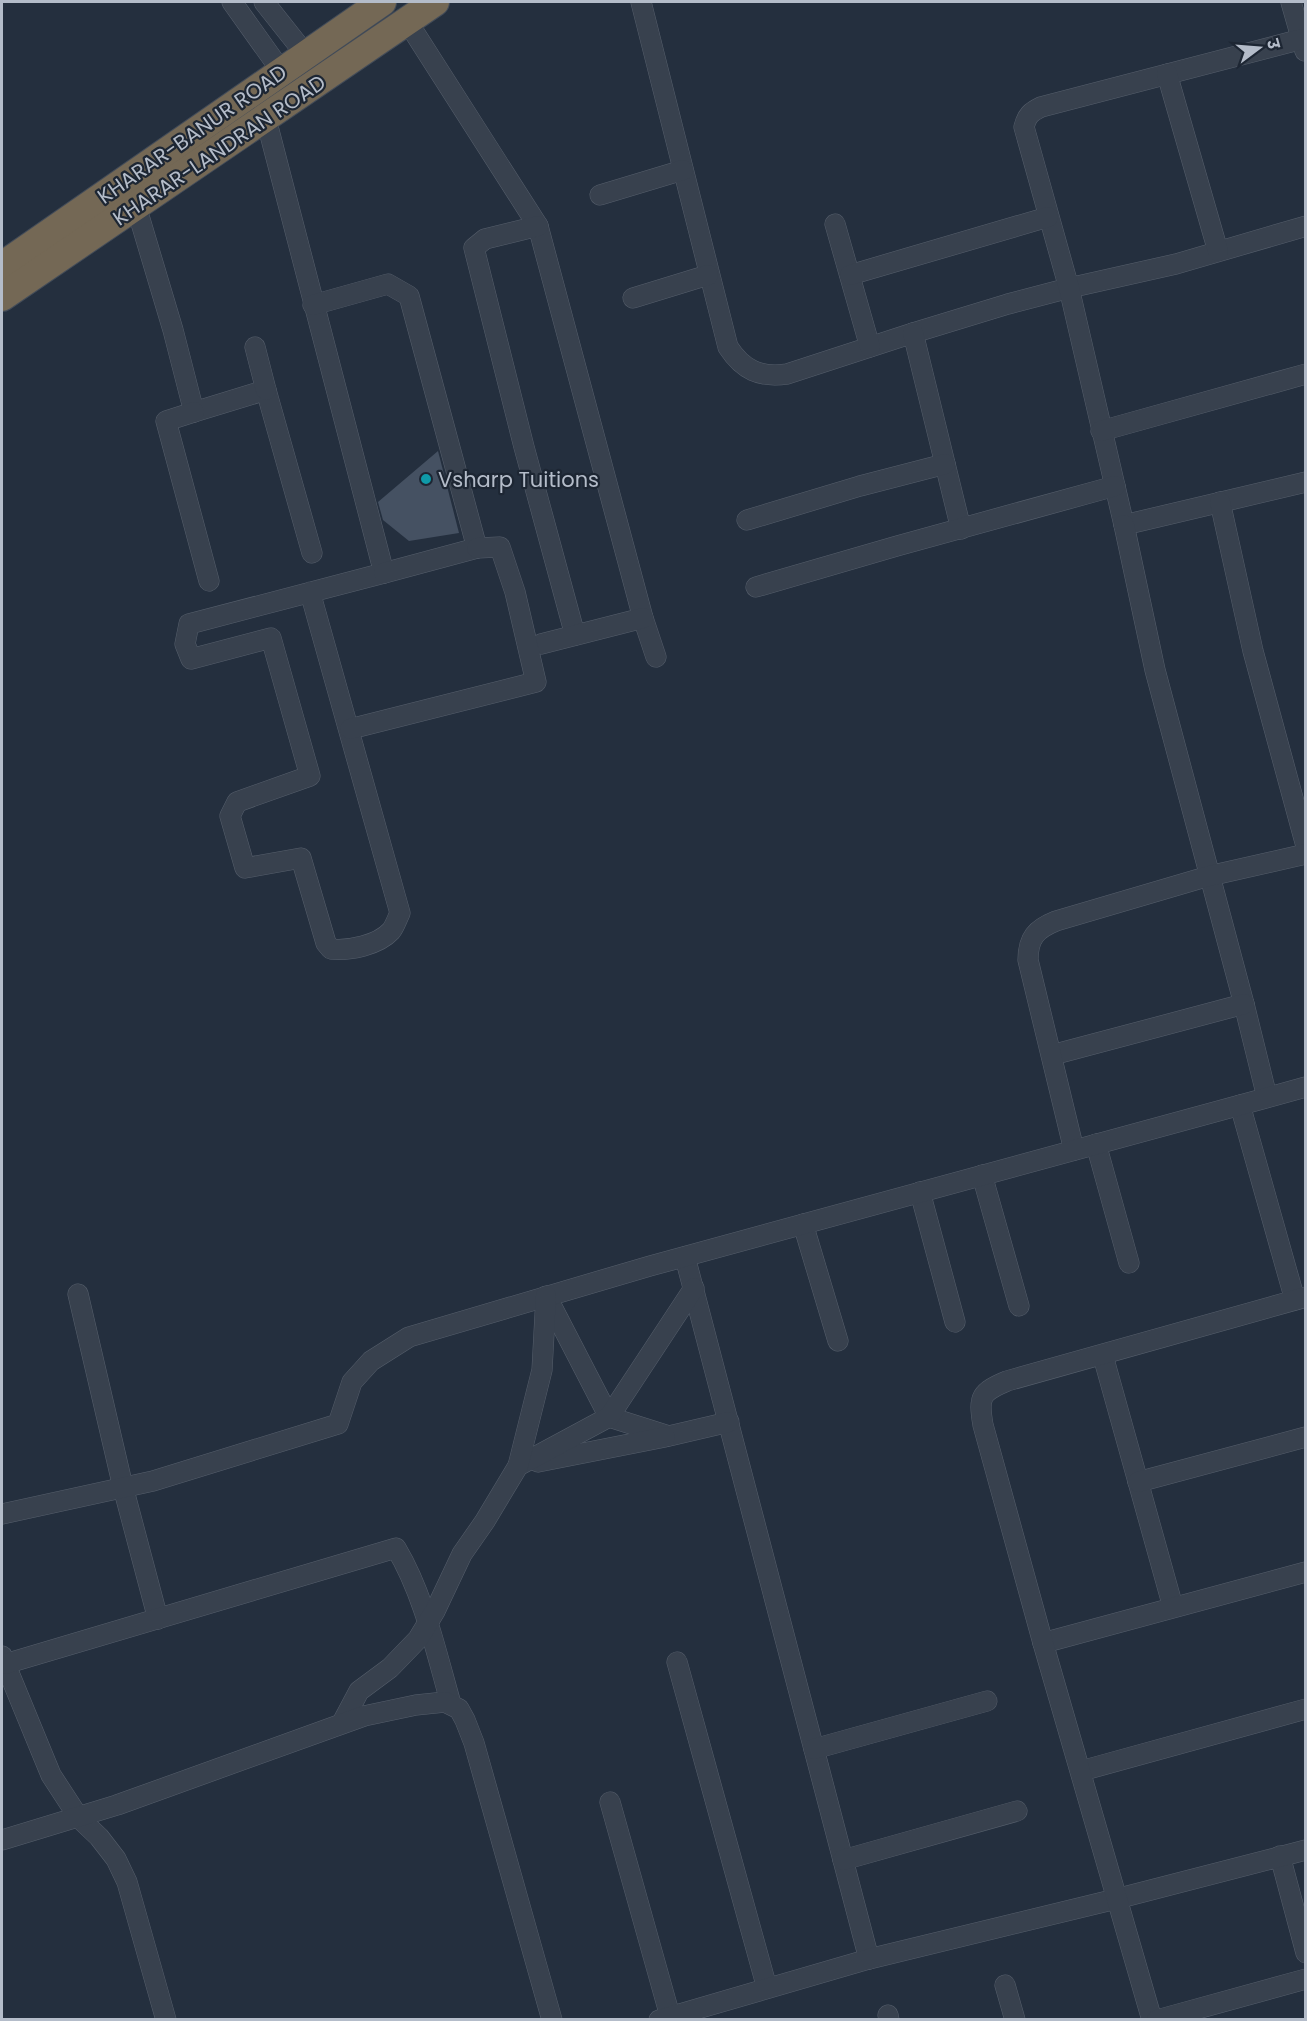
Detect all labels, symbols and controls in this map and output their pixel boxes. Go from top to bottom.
north arrow [1229,18,1289,78]
text: उ [1260,36,1286,52]
street label: KHARAR-BANUR ROAD [91,58,293,210]
street label: KHARAR-LANDRAN ROAD [107,68,331,232]
place label: Vsharp Tuitions [438,465,599,494]
marker: Vsharp Tuitions [419,472,433,486]

